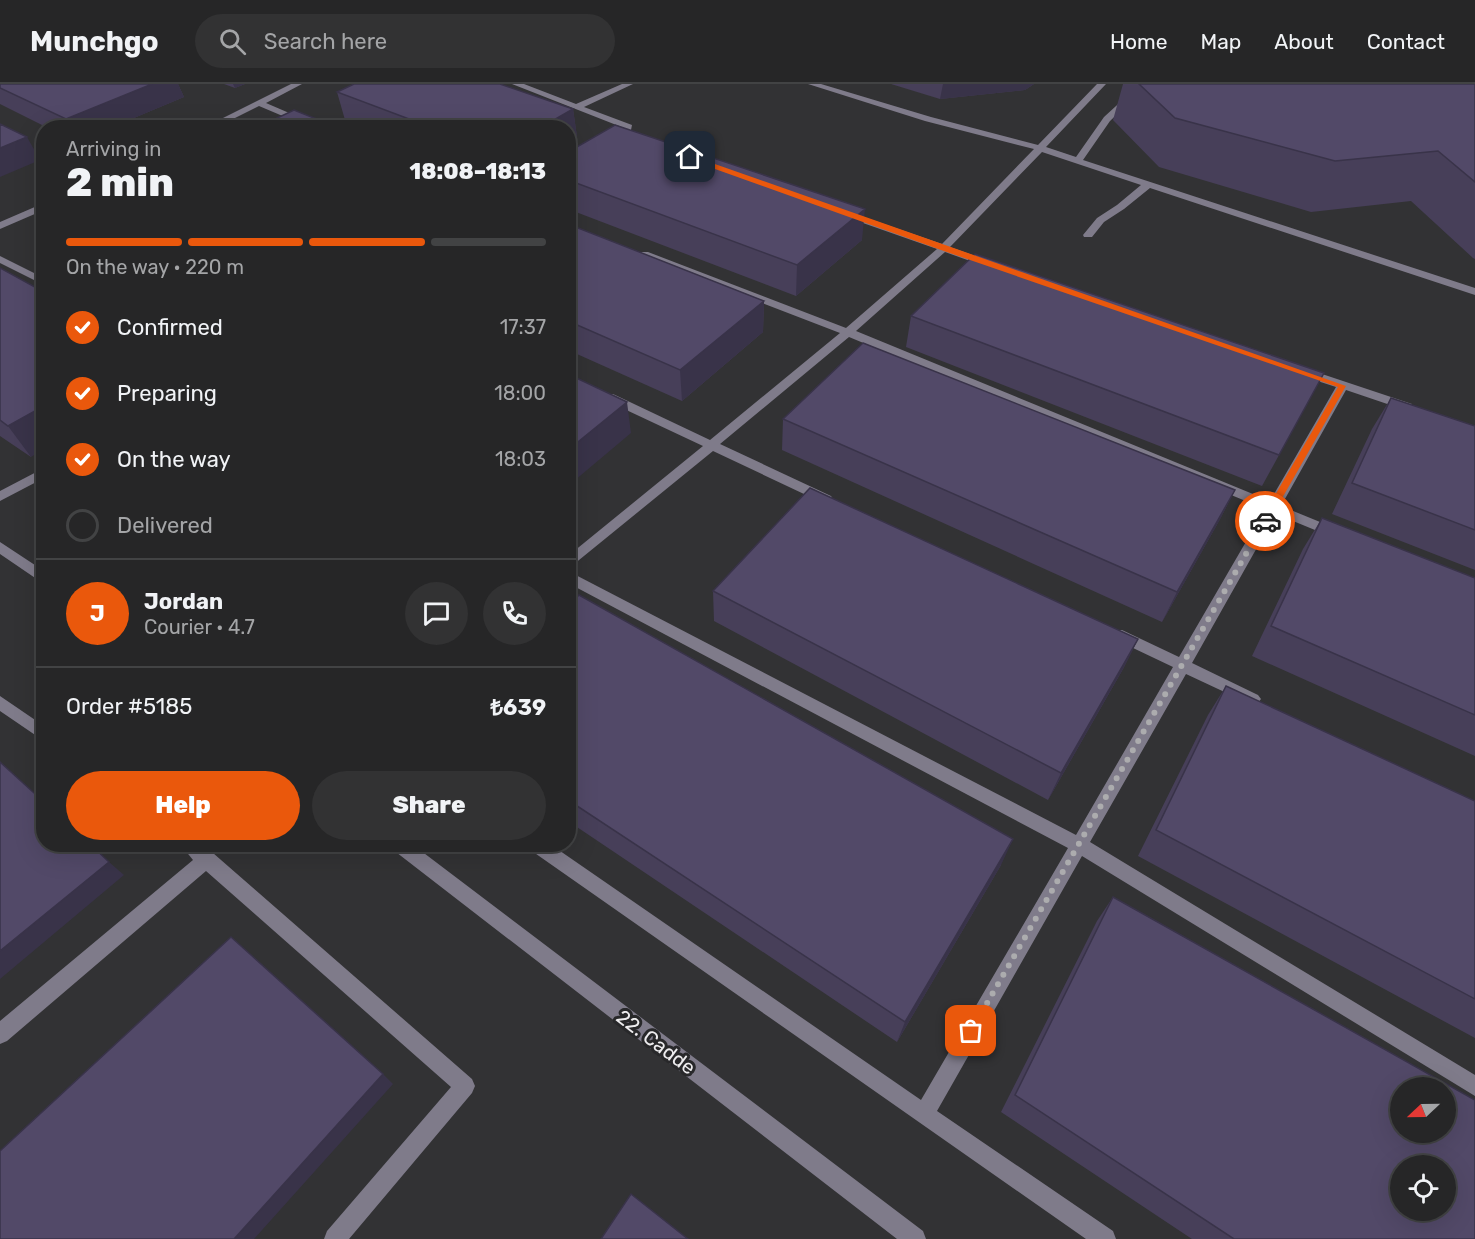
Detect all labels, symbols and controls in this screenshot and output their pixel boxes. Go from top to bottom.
search box [195,14,615,68]
text: Munchgo [30,25,159,58]
icon: search [216,25,249,58]
text: Search here [264,28,387,55]
text: Home [1110,29,1167,54]
text: Map [1200,29,1241,54]
text: About [1274,29,1334,54]
text: Contact [1367,29,1445,54]
pin [664,131,715,182]
text: Arriving in [66,137,161,161]
icon: home [673,140,706,173]
text: 18:08–18:13 [410,158,546,185]
text: 2 min [66,160,174,206]
text: On the way · 220 m [66,255,244,279]
icon: check [66,311,99,344]
text: Confirmed [117,314,223,341]
text: 17:37 [500,315,546,339]
icon: check [66,377,99,410]
text: Preparing [117,380,217,407]
text: 18:00 [494,381,546,405]
icon: check [66,443,99,476]
text: On the way [117,446,231,473]
text: 18:03 [495,447,546,471]
courier [1235,491,1295,551]
icon: car [1249,505,1282,538]
text: Delivered [117,512,213,539]
button: chat [405,582,468,645]
button: phone [483,582,546,645]
text: Jordan [144,588,223,615]
text: J [90,600,105,627]
text: Courier · 4.7 [144,615,255,639]
text: Order #5185 [66,693,192,720]
text: ₺639 [490,694,546,721]
button: Help [66,771,300,840]
button: Share [312,771,546,840]
street label: 22. Cadde [612,1004,700,1080]
pin [945,1005,996,1056]
icon: bag [954,1014,987,1047]
north arrow [1390,1077,1456,1143]
map controls [1390,1077,1456,1221]
button: locate [1390,1155,1456,1221]

